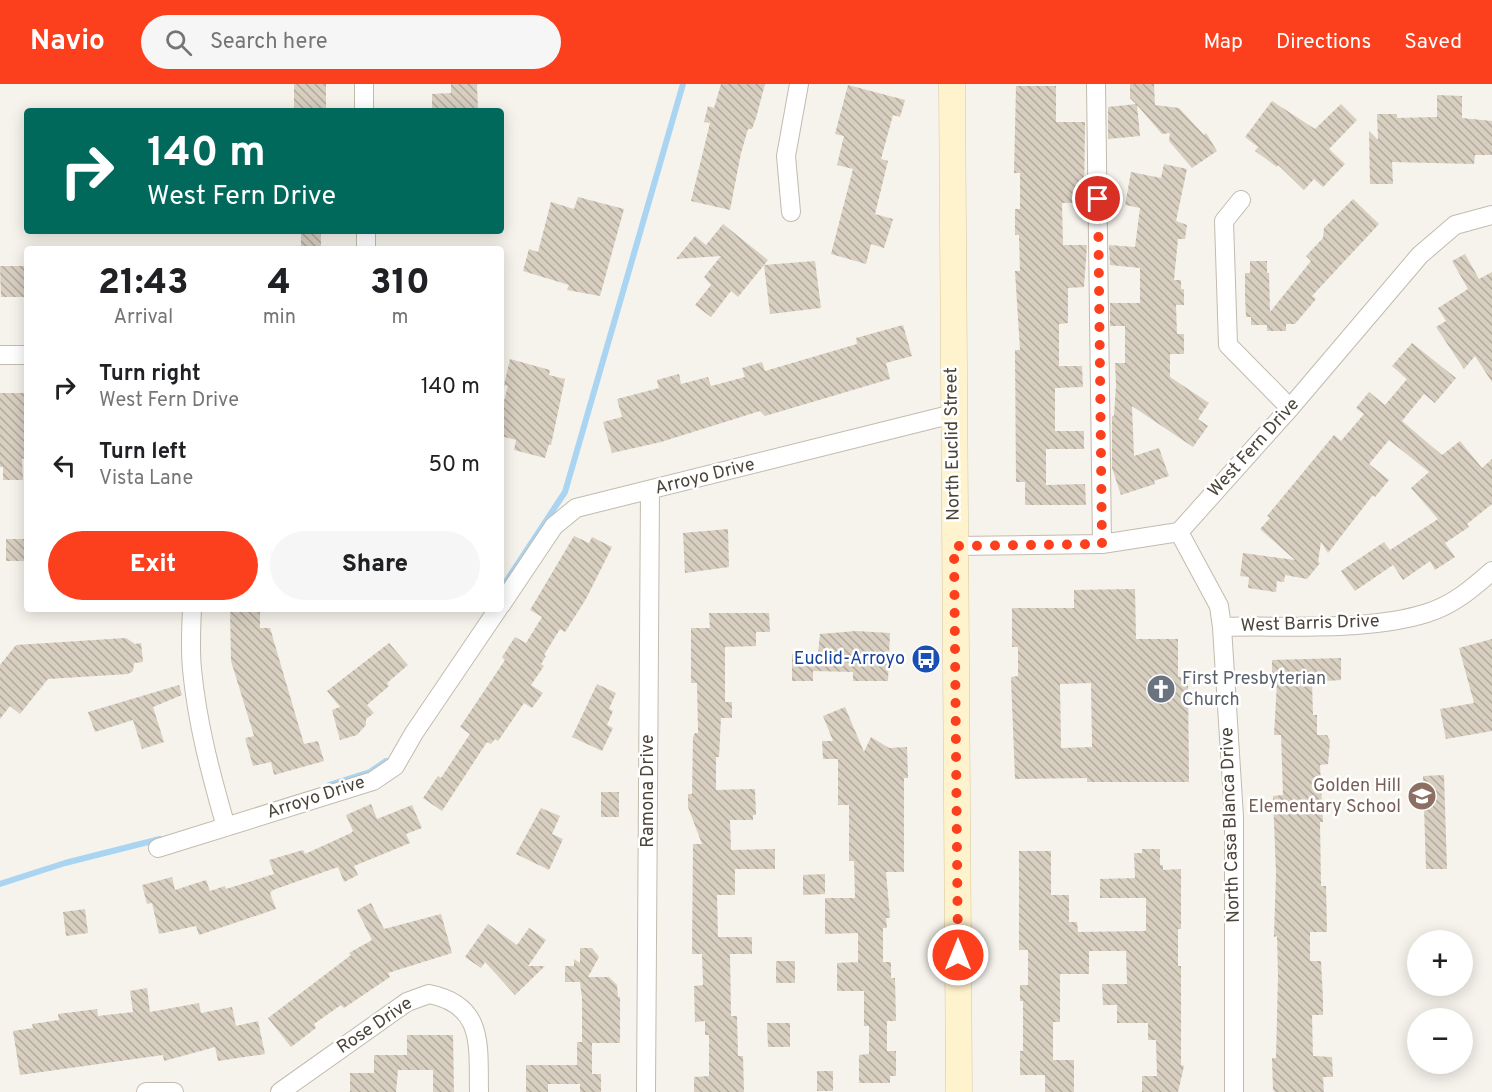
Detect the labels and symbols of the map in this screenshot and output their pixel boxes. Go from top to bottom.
pin [1072,173,1123,224]
street label: North Euclid Street [940,367,966,521]
street label: West Fern Drive [1203,393,1305,503]
street label: Arroyo Drive [653,454,757,500]
street label: West Barris Drive [1240,610,1380,638]
bus stop icon: Euclid-Arroyo [910,643,942,675]
place label: Euclid-Arroyo [794,648,905,671]
place label: First Presbyterian Church [1182,668,1326,712]
church icon: First Presbyterian Church [1145,673,1177,705]
street label: North Casa Blanca Drive [1216,727,1246,923]
street label: Ramona Drive [637,734,660,848]
street label: Arroyo Drive [264,771,368,825]
place label: Golden Hill Elementary School [1248,775,1401,819]
school or university icon: Golden Hill Elementary School [1406,780,1438,812]
position arrow [926,923,990,987]
street label: Rose Drive [333,992,417,1060]

